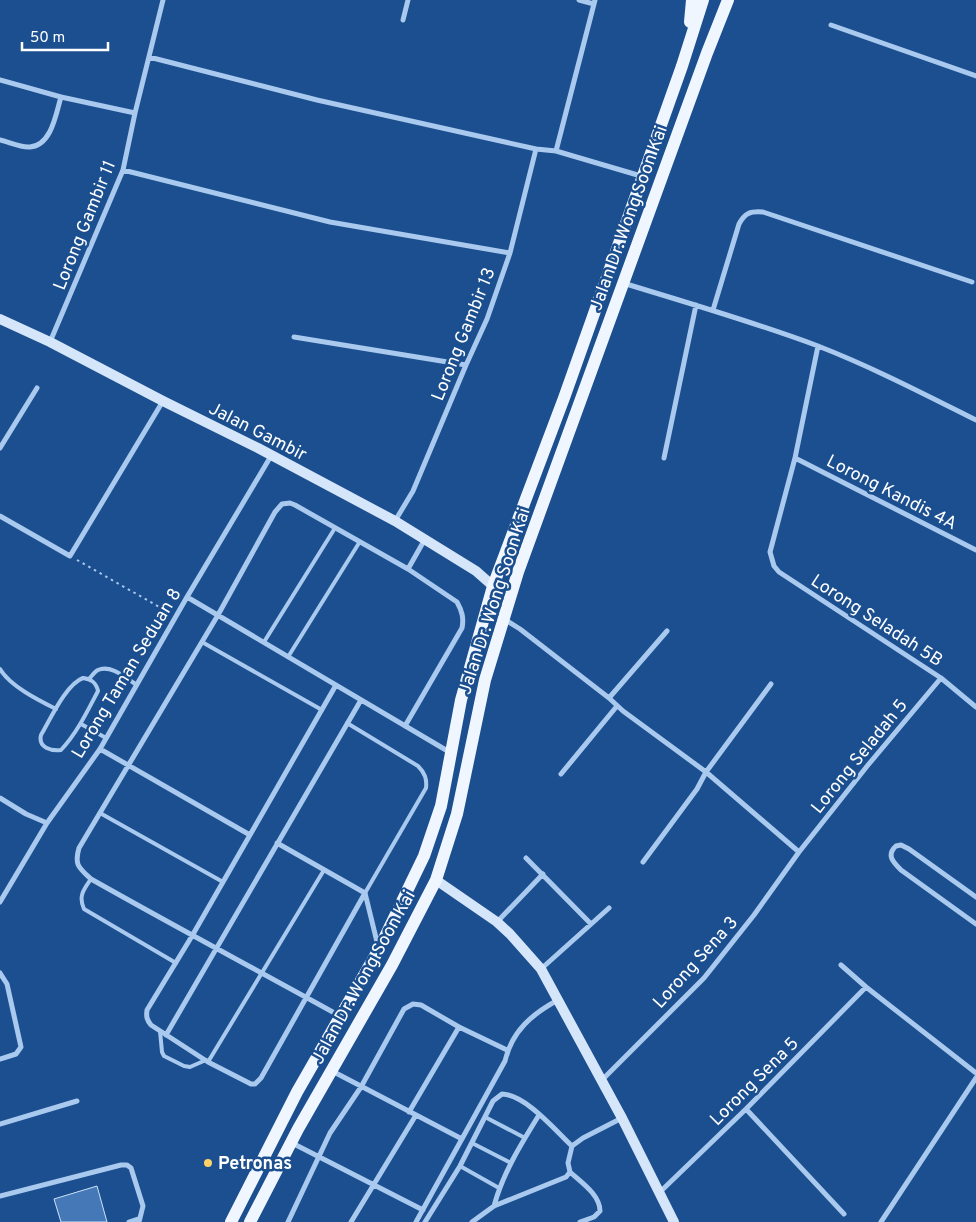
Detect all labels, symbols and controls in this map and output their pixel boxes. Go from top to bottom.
scale bar [22,20,109,52]
text: 50 m [30,29,65,48]
street label: Jalan Dr. Wong Soon Kai [585,123,674,314]
street label: Lorong Gambir 11 [49,157,122,294]
street label: Lorong Gambir 13 [427,264,502,405]
street label: Jalan Gambir [204,398,310,467]
street label: Lorong Kandis 4A [822,451,960,536]
street label: Jalan Dr. Wong Soon Kai [454,505,537,698]
street label: Lorong Seladah 5B [806,570,947,673]
street label: Lorong Taman Seduan 8 [67,584,187,763]
street label: Lorong Seladah 5 [807,695,913,819]
street label: Jalan Dr. Wong Soon Kai [307,887,422,1069]
street label: Lorong Sena 3 [649,912,744,1014]
street label: Lorong Sena 5 [706,1033,804,1131]
place label: Petronas [218,1153,292,1176]
marker: Petronas [202,1157,214,1169]

